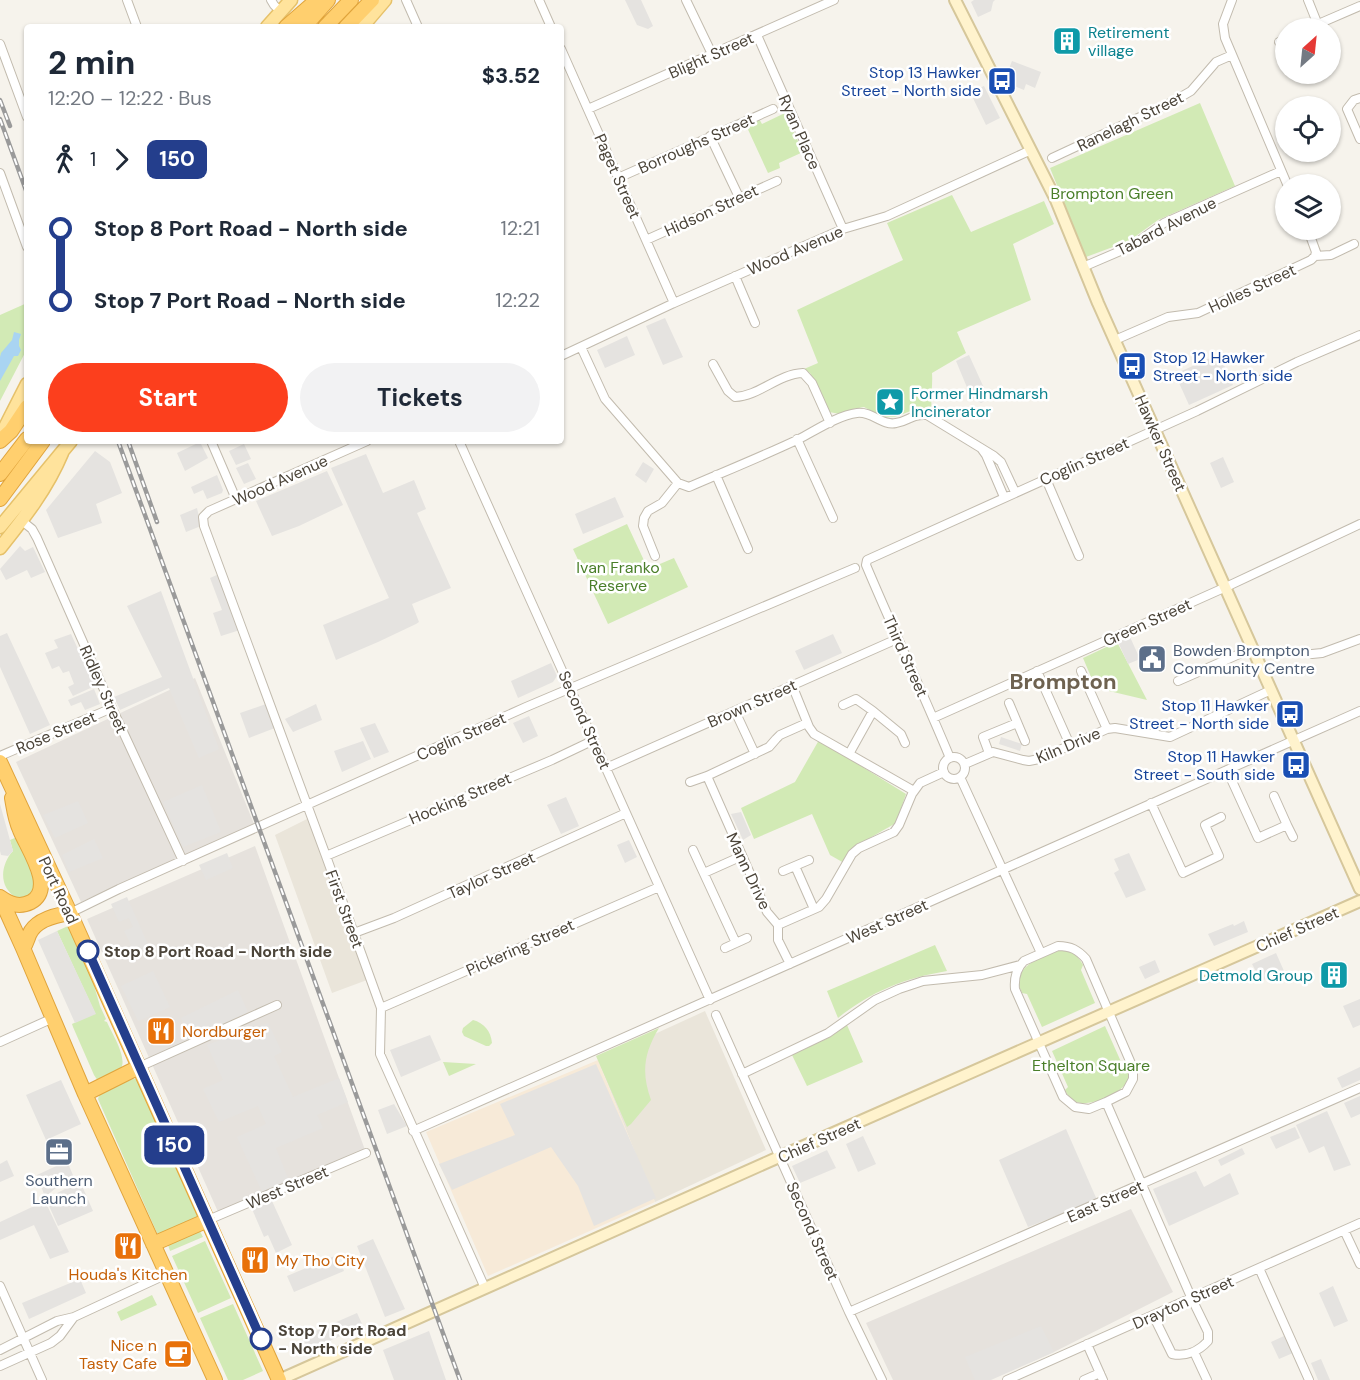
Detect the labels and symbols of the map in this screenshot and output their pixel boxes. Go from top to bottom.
north arrow [1275,18,1341,84]
place label: Retirement village [1088,22,1169,61]
building icon: Retirement village [1051,25,1083,57]
street label: Blight Street [665,27,757,84]
place label: Stop 13 Hawker Street - North side [841,62,981,101]
bus stop icon: Stop 13 Hawker Street - North side [986,65,1018,97]
street label: Ranelagh Street [1073,87,1187,156]
street label: Ryan Place [774,91,825,173]
street label: Borroughs Street [635,108,758,178]
street label: Paget Street [589,130,646,222]
street label: Hidson Street [661,180,761,241]
park label: Brompton Green [1051,183,1173,204]
street label: Tabard Avenue [1113,192,1220,261]
street label: Wood Avenue [744,221,846,280]
street label: Holles Street [1205,259,1299,318]
place label: Stop 12 Hawker Street - North side [1153,347,1293,386]
bus stop icon: Stop 12 Hawker Street - North side [1116,350,1148,382]
place label: Former Hindmarsh Incinerator [911,383,1048,422]
place icon: Former Hindmarsh Incinerator [874,386,906,418]
street label: Hawker Street [1130,392,1191,495]
street label: Coglin Street [1036,432,1132,491]
street label: Wood Avenue [229,450,331,511]
park label: Ivan Franko Reserve [576,557,660,596]
street label: Green Street [1100,594,1195,651]
street label: Third Street [878,612,933,700]
place label: Bowden Brompton Community Centre [1173,640,1315,679]
street label: Ridley Street [75,642,132,737]
public building icon: Bowden Brompton Community Centre [1136,643,1168,675]
district label: Brompton [1009,667,1117,696]
street label: Second Street [553,668,616,773]
street label: Brown Street [704,674,800,732]
place label: Stop 11 Hawker Street - North side [1129,695,1269,734]
bus stop icon: Stop 11 Hawker Street - North side [1274,698,1306,730]
street label: Rose Street [13,706,100,759]
street label: Coglin Street [413,707,509,766]
street label: Kiln Drive [1033,722,1104,768]
place label: Stop 11 Hawker Street - South side [1134,746,1275,785]
bus stop icon: Stop 11 Hawker Street - South side [1280,749,1312,781]
street label: Hocking Street [406,767,515,829]
street label: Mann Drive [722,829,776,913]
street label: Taylor Street [444,847,538,904]
street label: Port Road [34,853,83,927]
street label: First Street [321,867,368,951]
street label: West Street [843,894,931,949]
street label: Chief Street [1252,902,1342,957]
street label: Pickering Street [463,914,578,981]
marker: Stop 8 Port Road - North side [77,940,99,962]
place label: Stop 8 Port Road - North side [104,941,332,962]
building icon: Detmold Group [1318,959,1350,991]
place label: Detmold Group [1199,965,1313,986]
restaurant icon: Nordburger [145,1015,177,1047]
place label: Nordburger [182,1021,267,1042]
park label: Ethelton Square [1032,1055,1150,1076]
street label: Chief Street [774,1113,864,1168]
line badge: 150 [140,1126,208,1164]
office icon: Southern Launch [43,1136,75,1168]
street label: West Street [243,1161,331,1214]
place label: Southern Launch [25,1170,93,1209]
street label: East Street [1064,1175,1147,1228]
street label: Second Street [781,1179,844,1284]
restaurant icon: Houda's Kitchen [112,1230,144,1262]
restaurant icon: My Tho City [239,1244,271,1276]
place label: My Tho City [276,1250,365,1271]
place label: Houda's Kitchen [69,1264,187,1285]
street label: Drayton Street [1129,1271,1237,1334]
place label: Stop 7 Port Road - North side [278,1320,406,1359]
marker: Stop 7 Port Road - North side [250,1328,272,1350]
place label: Nice n Tasty Cafe [79,1335,157,1374]
cafe icon: Nice n Tasty Cafe [162,1338,194,1370]

